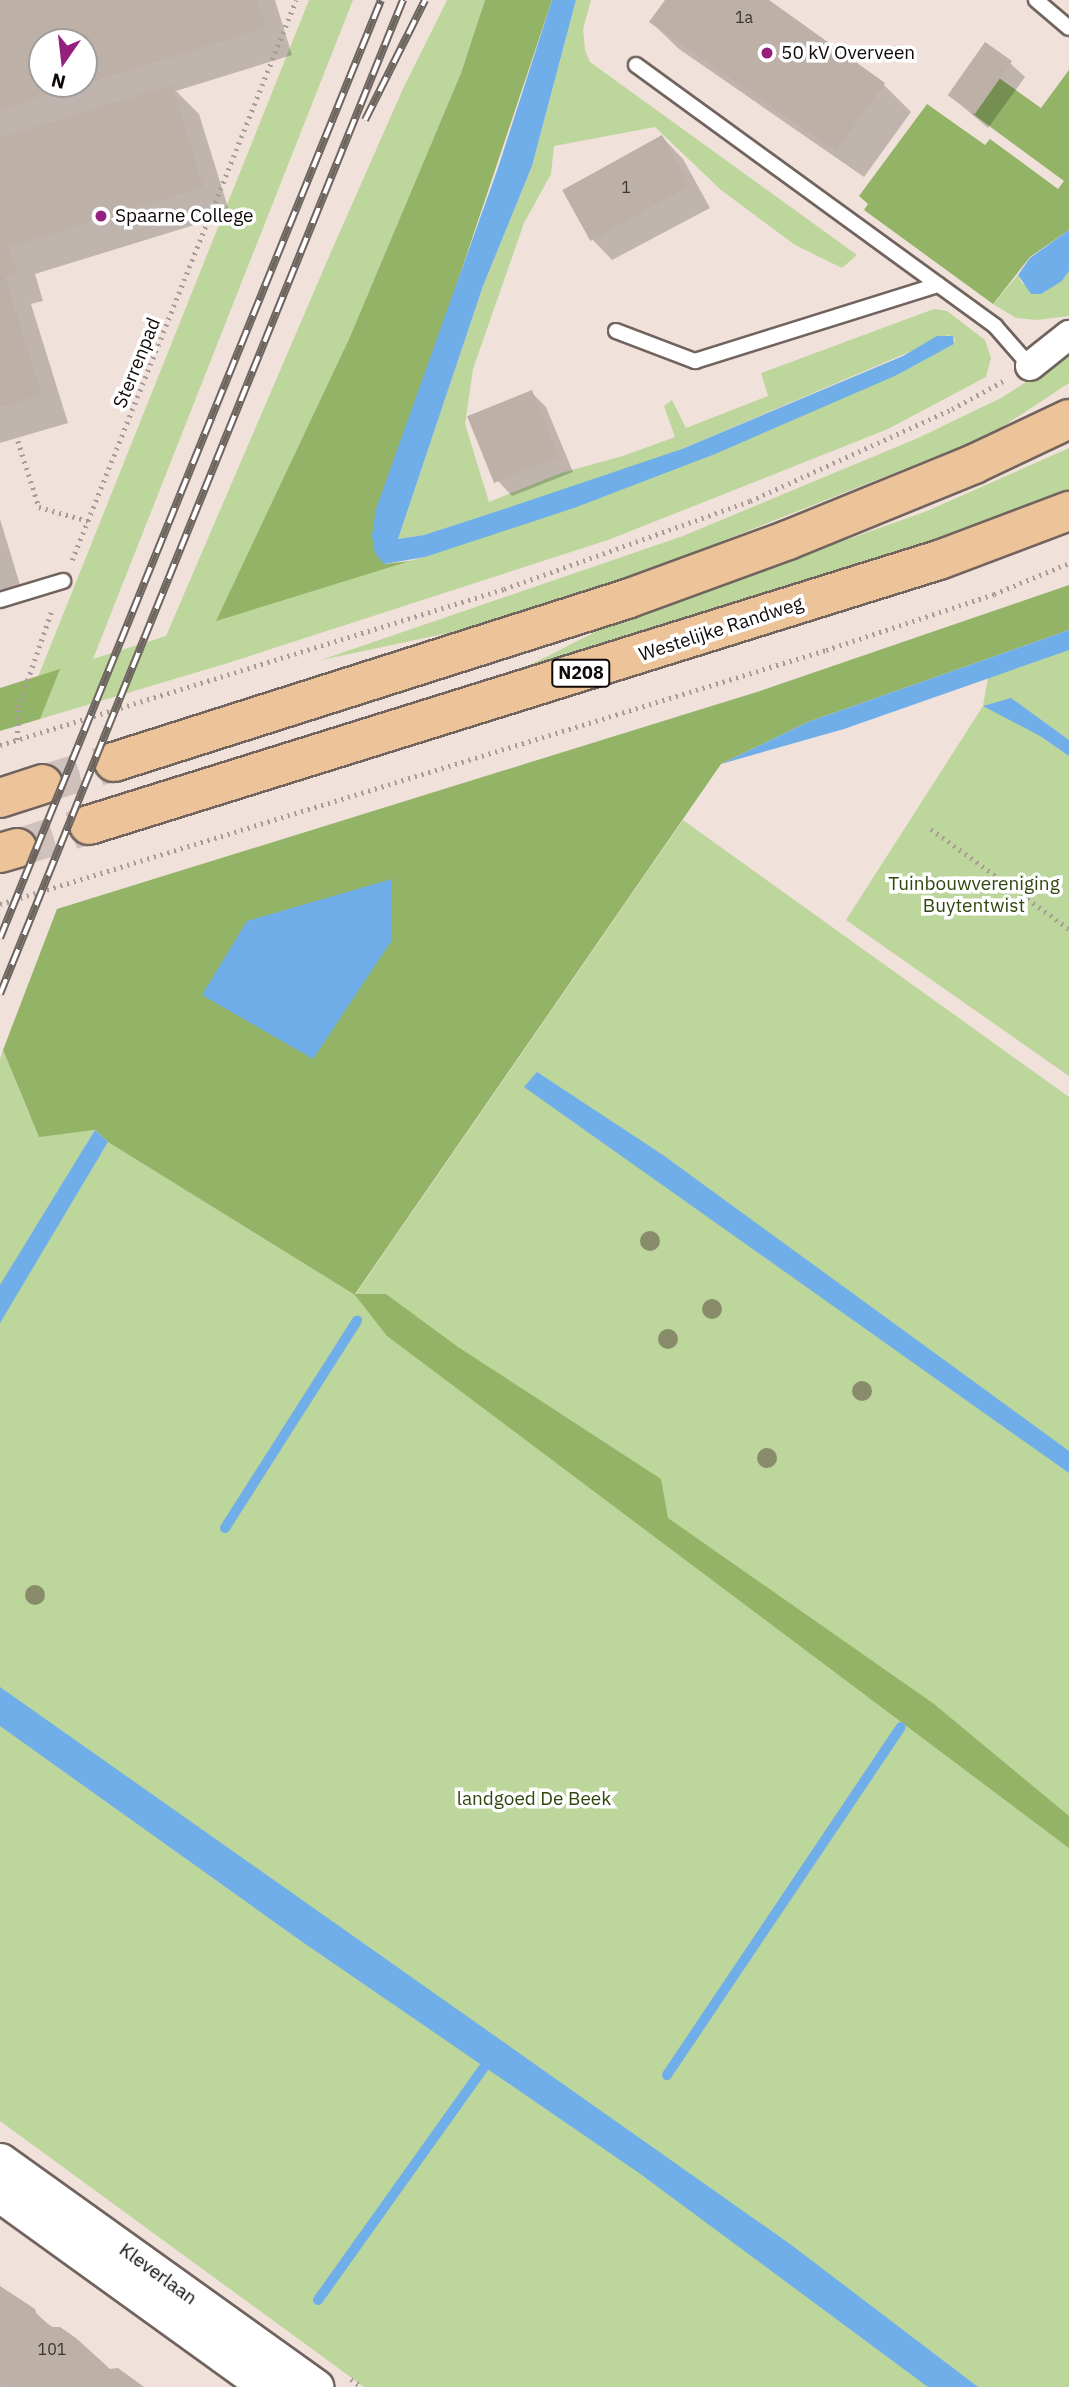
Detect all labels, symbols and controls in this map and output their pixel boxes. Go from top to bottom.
house number: 1a [735,7,753,27]
north arrow [28,28,98,98]
place label: 50 kV Overveen [781,42,915,64]
marker: 50 kV Overveen [759,45,775,61]
text: N [49,68,68,95]
house number: 1 [621,177,631,197]
place label: Spaarne College [115,205,253,227]
marker: Spaarne College [93,208,109,224]
street label: Sterrenpad [109,315,165,411]
street label: Westelijke Randweg [636,592,806,666]
road number: N208 [551,658,611,688]
park label: Tuinbouwvereniging Buytentwist [888,873,1060,917]
park label: landgoed De Beek [457,1788,611,1810]
street label: Kleverlaan [115,2238,201,2310]
house number: 101 [38,2339,66,2359]

